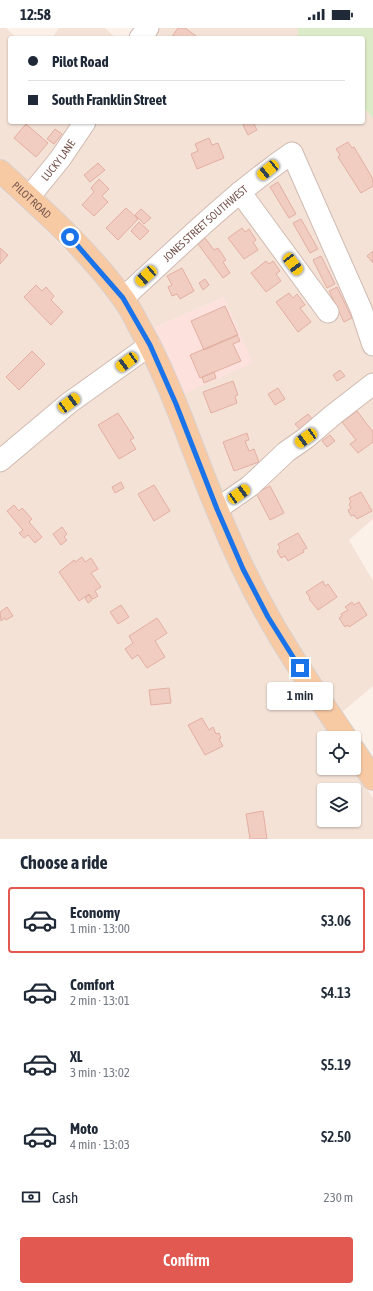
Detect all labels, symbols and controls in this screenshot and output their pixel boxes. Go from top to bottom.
text: 12:58 [20,6,51,23]
text: Pilot Road [52,53,109,70]
text: South Franklin Street [52,91,167,108]
street label: LUCKY LANE [39,137,78,183]
car [255,158,281,182]
street label: PILOT ROAD [10,179,54,221]
street label: JONES STREET SOUTHWEST [160,183,250,264]
route start [61,228,79,246]
car [281,251,305,277]
car [133,264,159,288]
car [114,350,140,374]
car [56,391,82,415]
car [293,426,319,450]
car [226,482,252,506]
route end [291,659,309,677]
callout: 1 min [267,682,333,710]
text: 1 min [287,688,313,703]
map controls [317,731,361,827]
button: locate [317,731,361,775]
button: layers [317,783,361,827]
text: Choose a ride [20,852,108,873]
icon: car [22,902,58,938]
text: Economy [70,904,120,921]
text: $3.06 [321,912,351,929]
text: 1 min · 13:00 [70,921,130,936]
icon: car [22,974,58,1010]
text: Comfort [70,976,114,993]
text: $4.13 [321,984,351,1001]
text: 2 min · 13:01 [70,993,130,1008]
icon: car [22,1046,58,1082]
text: XL [70,1048,83,1065]
text: $5.19 [321,1056,351,1073]
text: 3 min · 13:02 [70,1065,130,1080]
icon: car [22,1118,58,1154]
text: Moto [70,1120,98,1137]
text: $2.50 [321,1128,351,1145]
text: 4 min · 13:03 [70,1137,130,1152]
icon: cash [20,1186,42,1208]
text: Cash [52,1189,78,1206]
text: 230 m [324,1190,353,1205]
button: Confirm [20,1237,353,1283]

